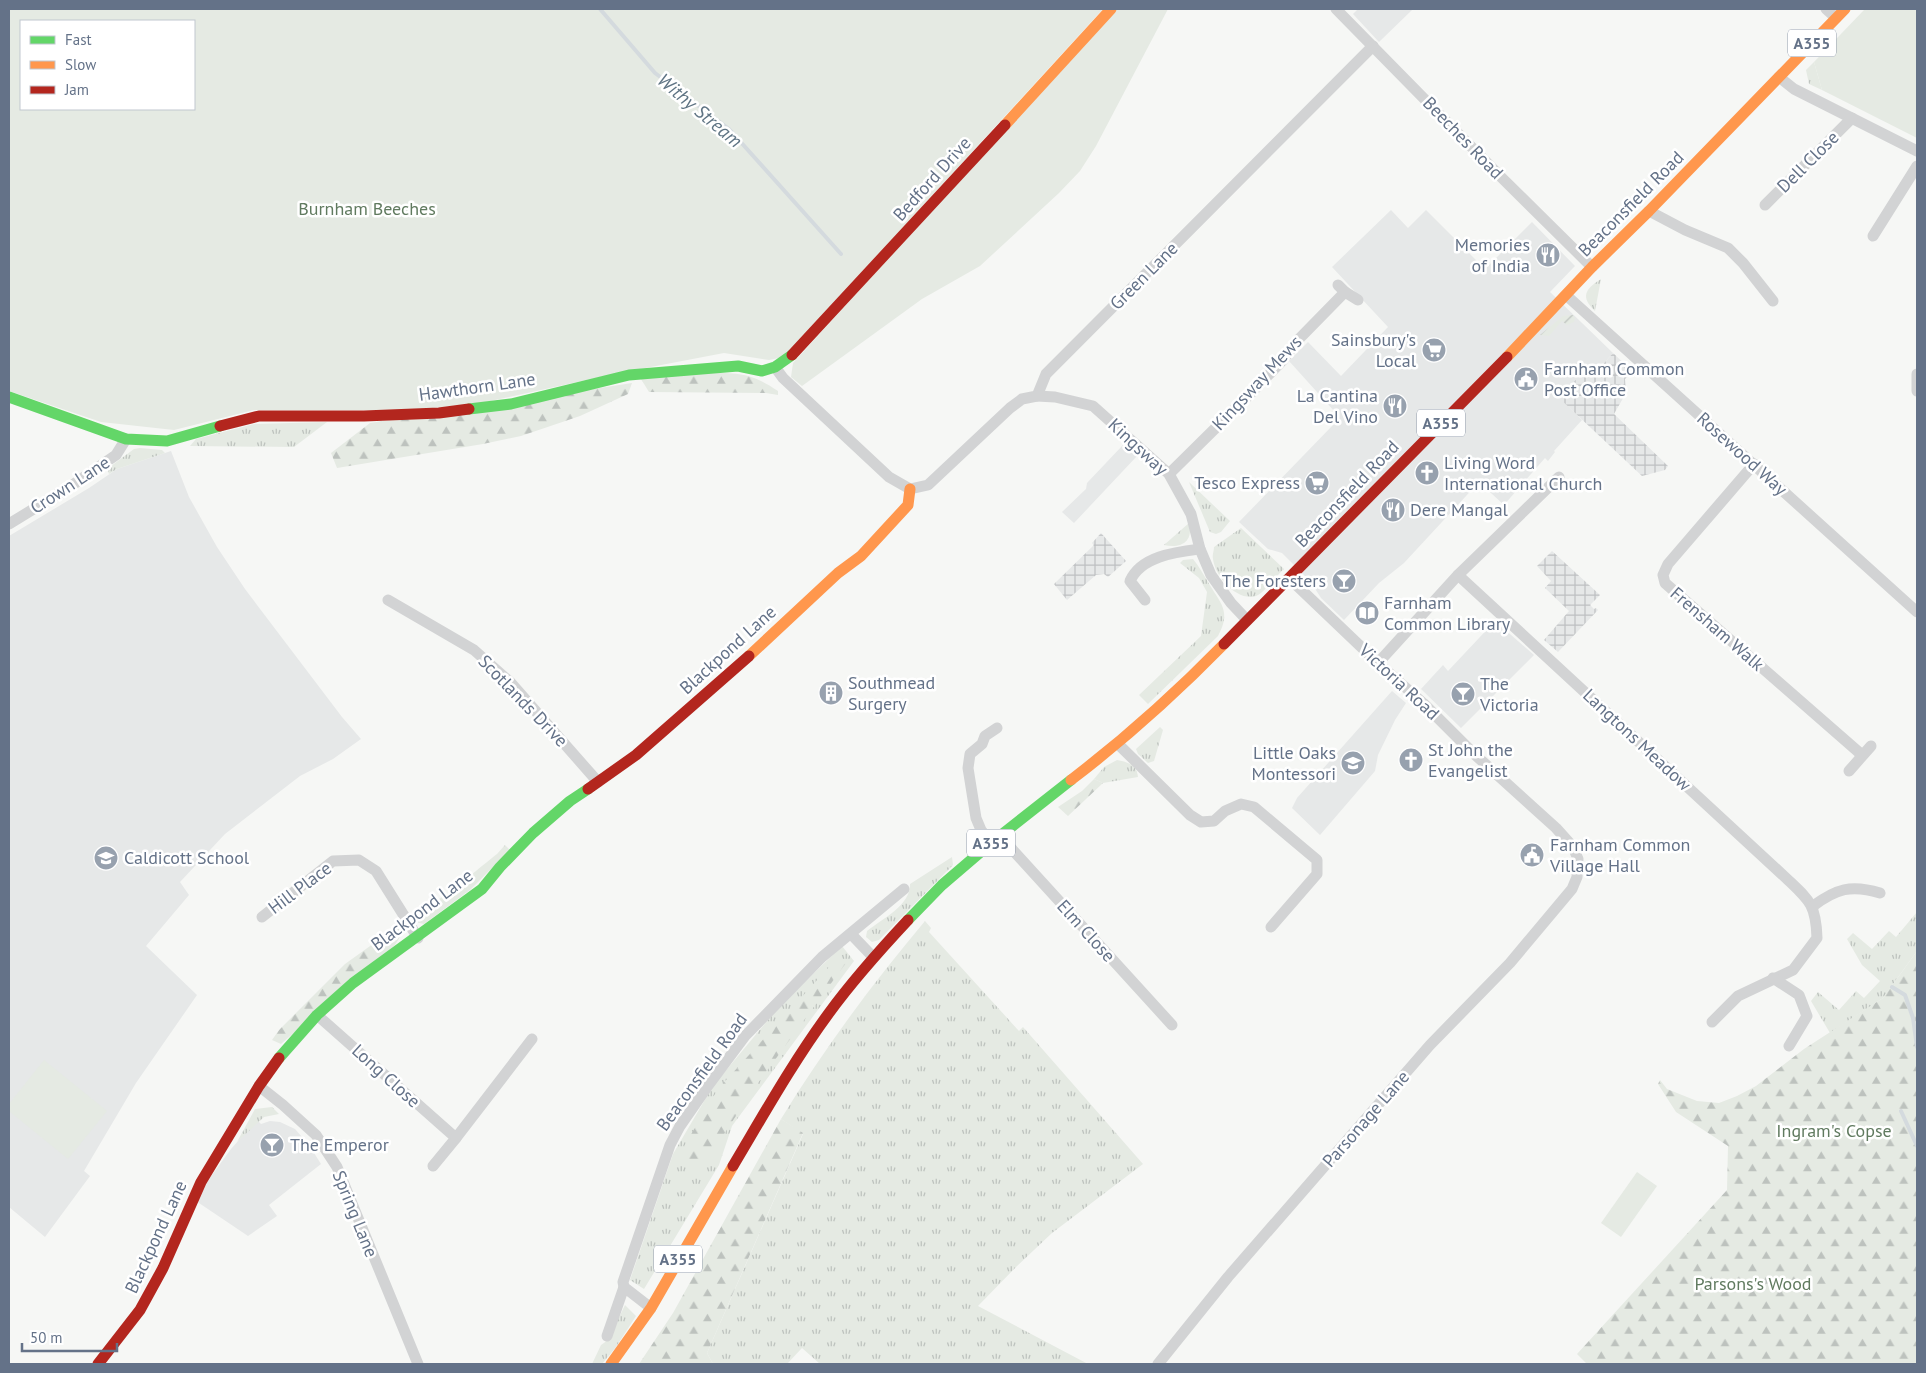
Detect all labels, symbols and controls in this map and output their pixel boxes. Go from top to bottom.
legend [20,20,195,110]
road number: A355 [1788,29,1836,56]
text: Fast [65,30,92,49]
text: Slow [65,55,96,74]
water label: Withy Stream [653,68,747,152]
text: Jam [64,80,89,99]
street label: Beeches Road [1418,92,1508,184]
street label: Dell Close [1772,126,1843,197]
street label: Bedford Drive [888,132,975,226]
street label: Beaconsfield Road [1573,146,1688,261]
park label: Burnham Beeches [298,197,436,220]
place label: Memories of India [1455,233,1530,277]
street label: Green Lane [1105,237,1182,314]
restaurant icon: Memories of India [1535,242,1561,268]
place label: Sainsbury's Local [1331,328,1417,372]
street label: Kingsway Mews [1207,330,1307,435]
supermarket icon: Sainsbury's Local [1421,337,1447,363]
place label: Farnham Common Post Office [1544,357,1684,401]
public building icon: Farnham Common Post Office [1513,366,1539,392]
street label: Hawthorn Lane [417,367,537,406]
place label: La Cantina Del Vino [1297,384,1378,428]
restaurant icon: La Cantina Del Vino [1382,393,1408,419]
street label: Rosewood Way [1692,407,1793,501]
road number: A355 [1417,409,1465,436]
street label: Kingsway [1104,413,1173,481]
street label: Beaconsfield Road [1290,435,1404,552]
street label: Crown Lane [26,450,114,519]
place label: Living Word International Church [1444,451,1602,495]
church icon: Living Word International Church [1414,460,1440,486]
supermarket icon: Tesco Express [1304,470,1330,496]
place label: Tesco Express [1194,471,1300,494]
restaurant icon: Dere Mangal [1380,497,1406,523]
place label: Dere Mangal [1410,498,1509,521]
bar icon: The Foresters [1331,568,1357,594]
place label: The Foresters [1222,569,1326,592]
street label: Frensham Walk [1666,582,1769,676]
place label: Farnham Common Library [1384,591,1511,635]
street label: Blackpond Lane [675,600,781,699]
library icon: Farnham Common Library [1354,600,1380,626]
street label: Victoria Road [1354,638,1444,725]
street label: Scotlands Drive [474,650,573,752]
place label: Southmead Surgery [848,671,935,715]
place label: The Victoria [1479,672,1539,716]
building icon: Southmead Surgery [818,680,844,706]
bar icon: The Victoria [1450,681,1476,707]
street label: Langtons Meadow [1578,684,1697,796]
place label: St John the Evangelist [1428,738,1513,782]
place label: Little Oaks Montessori [1251,741,1336,785]
church icon: St John the Evangelist [1398,747,1424,773]
school or university icon: Little Oaks Montessori [1340,750,1366,776]
road number: A355 [967,830,1015,856]
place label: Farnham Common Village Hall [1549,833,1690,877]
public building icon: Farnham Common Village Hall [1519,842,1545,868]
school or university icon: Caldicott School [93,845,119,871]
place label: Caldicott School [124,846,250,869]
street label: Hill Place [263,856,336,919]
street label: Blackpond Lane [366,864,477,956]
street label: Elm Close [1052,895,1120,967]
street label: Beaconsfield Road [651,1008,752,1135]
street label: Long Close [347,1039,425,1112]
street label: Parsonage Lane [1317,1065,1414,1172]
park label: Ingram's Copse [1776,1119,1892,1142]
bar icon: The Emperor [259,1132,285,1158]
place label: The Emperor [290,1133,389,1156]
street label: Spring Lane [328,1167,383,1261]
street label: Blackpond Lane [119,1177,192,1297]
road number: A355 [654,1246,702,1272]
park label: Parsons's Wood [1694,1272,1812,1295]
scale bar [22,1320,118,1352]
text: 50 m [30,1328,63,1347]

